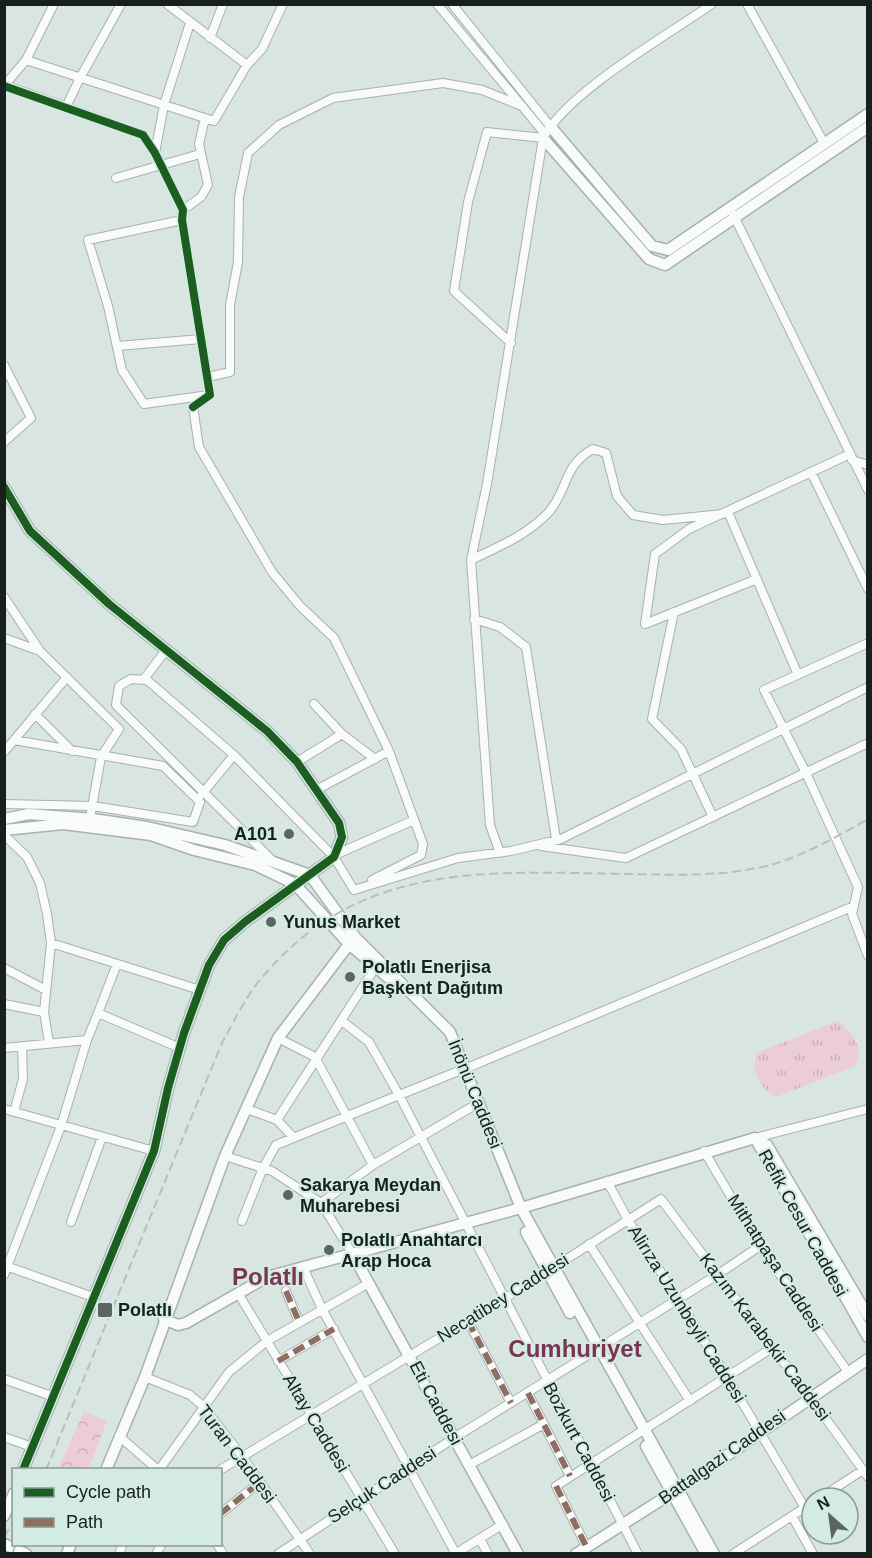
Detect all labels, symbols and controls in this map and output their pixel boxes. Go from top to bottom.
place label: A101 [234,824,277,844]
marker: A101 [282,827,296,841]
place label: Yunus Market [283,912,400,932]
marker: Yunus Market [264,915,278,929]
place label: Polatlı Enerjisa Başkent Dağıtım [362,957,503,998]
marker: Polatlı Enerjisa Başkent Dağıtım [343,970,357,984]
street label: İnönü Caddesi [444,1036,506,1152]
street label: Refik Cesur Caddesi [754,1146,852,1300]
place label: Sakarya Meydan Muharebesi [300,1175,441,1216]
marker: Sakarya Meydan Muharebesi [281,1188,295,1202]
street label: Mithatpaşa Caddesi [723,1191,827,1335]
street label: Alirıza Uzunbeyli Caddesi [624,1222,750,1406]
place label: Polatlı Anahtarcı Arap Hoca [341,1230,482,1271]
marker: Polatlı Anahtarcı Arap Hoca [322,1243,336,1257]
street label: Necatibey Caddesi [434,1249,572,1347]
street label: Kazım Karabekir Caddesi [696,1249,834,1425]
district label: Polatlı [232,1263,304,1290]
place label: Polatlı [118,1300,172,1320]
marker: Polatlı [96,1301,114,1319]
district label: Cumhuriyet [508,1335,642,1362]
street label: Eti Caddesi [406,1358,466,1448]
street label: Altay Caddesi [279,1370,353,1476]
street label: Bozkurt Caddesi [539,1379,619,1505]
street label: Turan Caddesi [194,1401,280,1507]
street label: Battalgazi Caddesi [655,1406,789,1508]
street label: Selçuk Caddesi [324,1443,440,1527]
legend [12,1468,222,1546]
text: Cycle path [66,1482,151,1502]
north arrow [800,1486,860,1546]
text: N [814,1493,832,1513]
text: Path [66,1512,103,1532]

